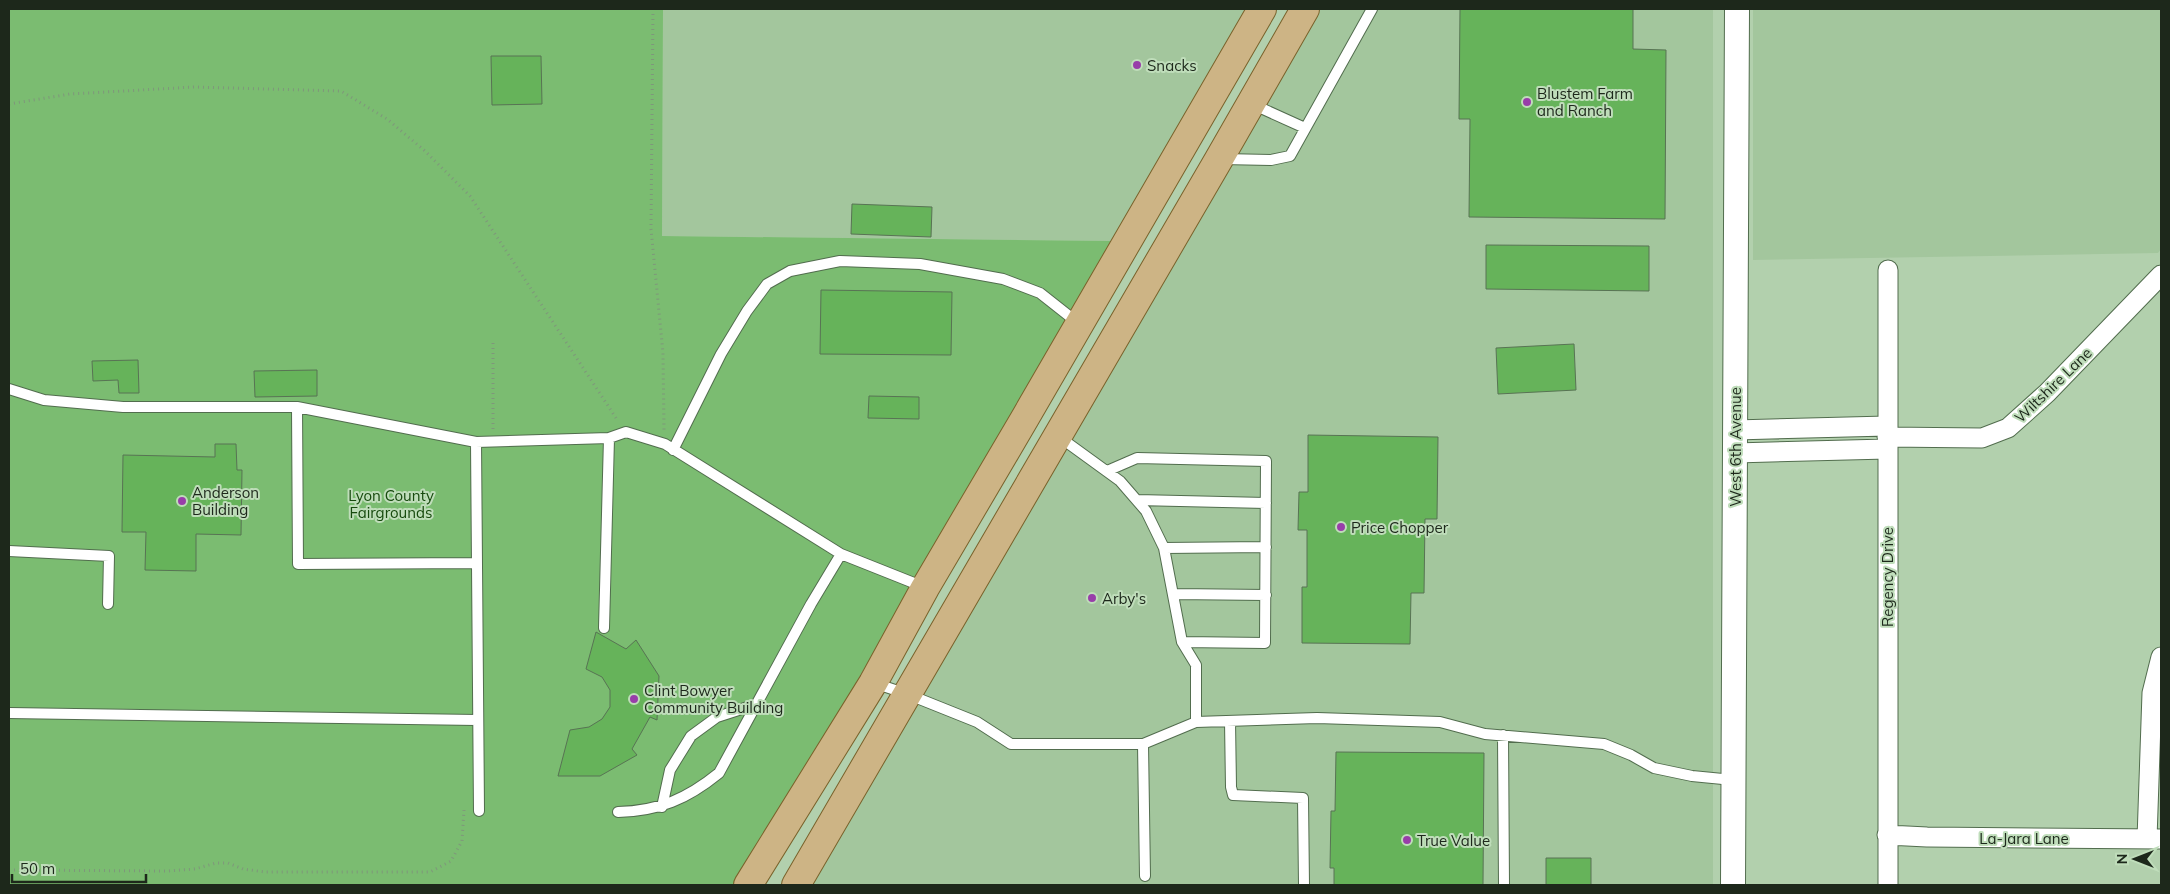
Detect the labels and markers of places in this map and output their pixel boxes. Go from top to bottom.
place label: Snacks [1147,56,1197,75]
marker: Snacks [1131,59,1143,71]
place label: Blustem Farm and Ranch [1537,84,1633,120]
marker: Blustem Farm and Ranch [1521,96,1533,108]
place label: Anderson Building [192,483,259,519]
marker: Anderson Building [176,495,188,507]
place label: Price Chopper [1351,518,1449,537]
marker: Price Chopper [1335,521,1347,533]
place label: Arby's [1102,589,1146,608]
marker: Arby's [1086,592,1098,604]
place label: Clint Bowyer Community Building [644,681,783,717]
marker: Clint Bowyer Community Building [628,693,640,705]
place label: True Value [1417,831,1490,850]
marker: True Value [1401,834,1413,846]

